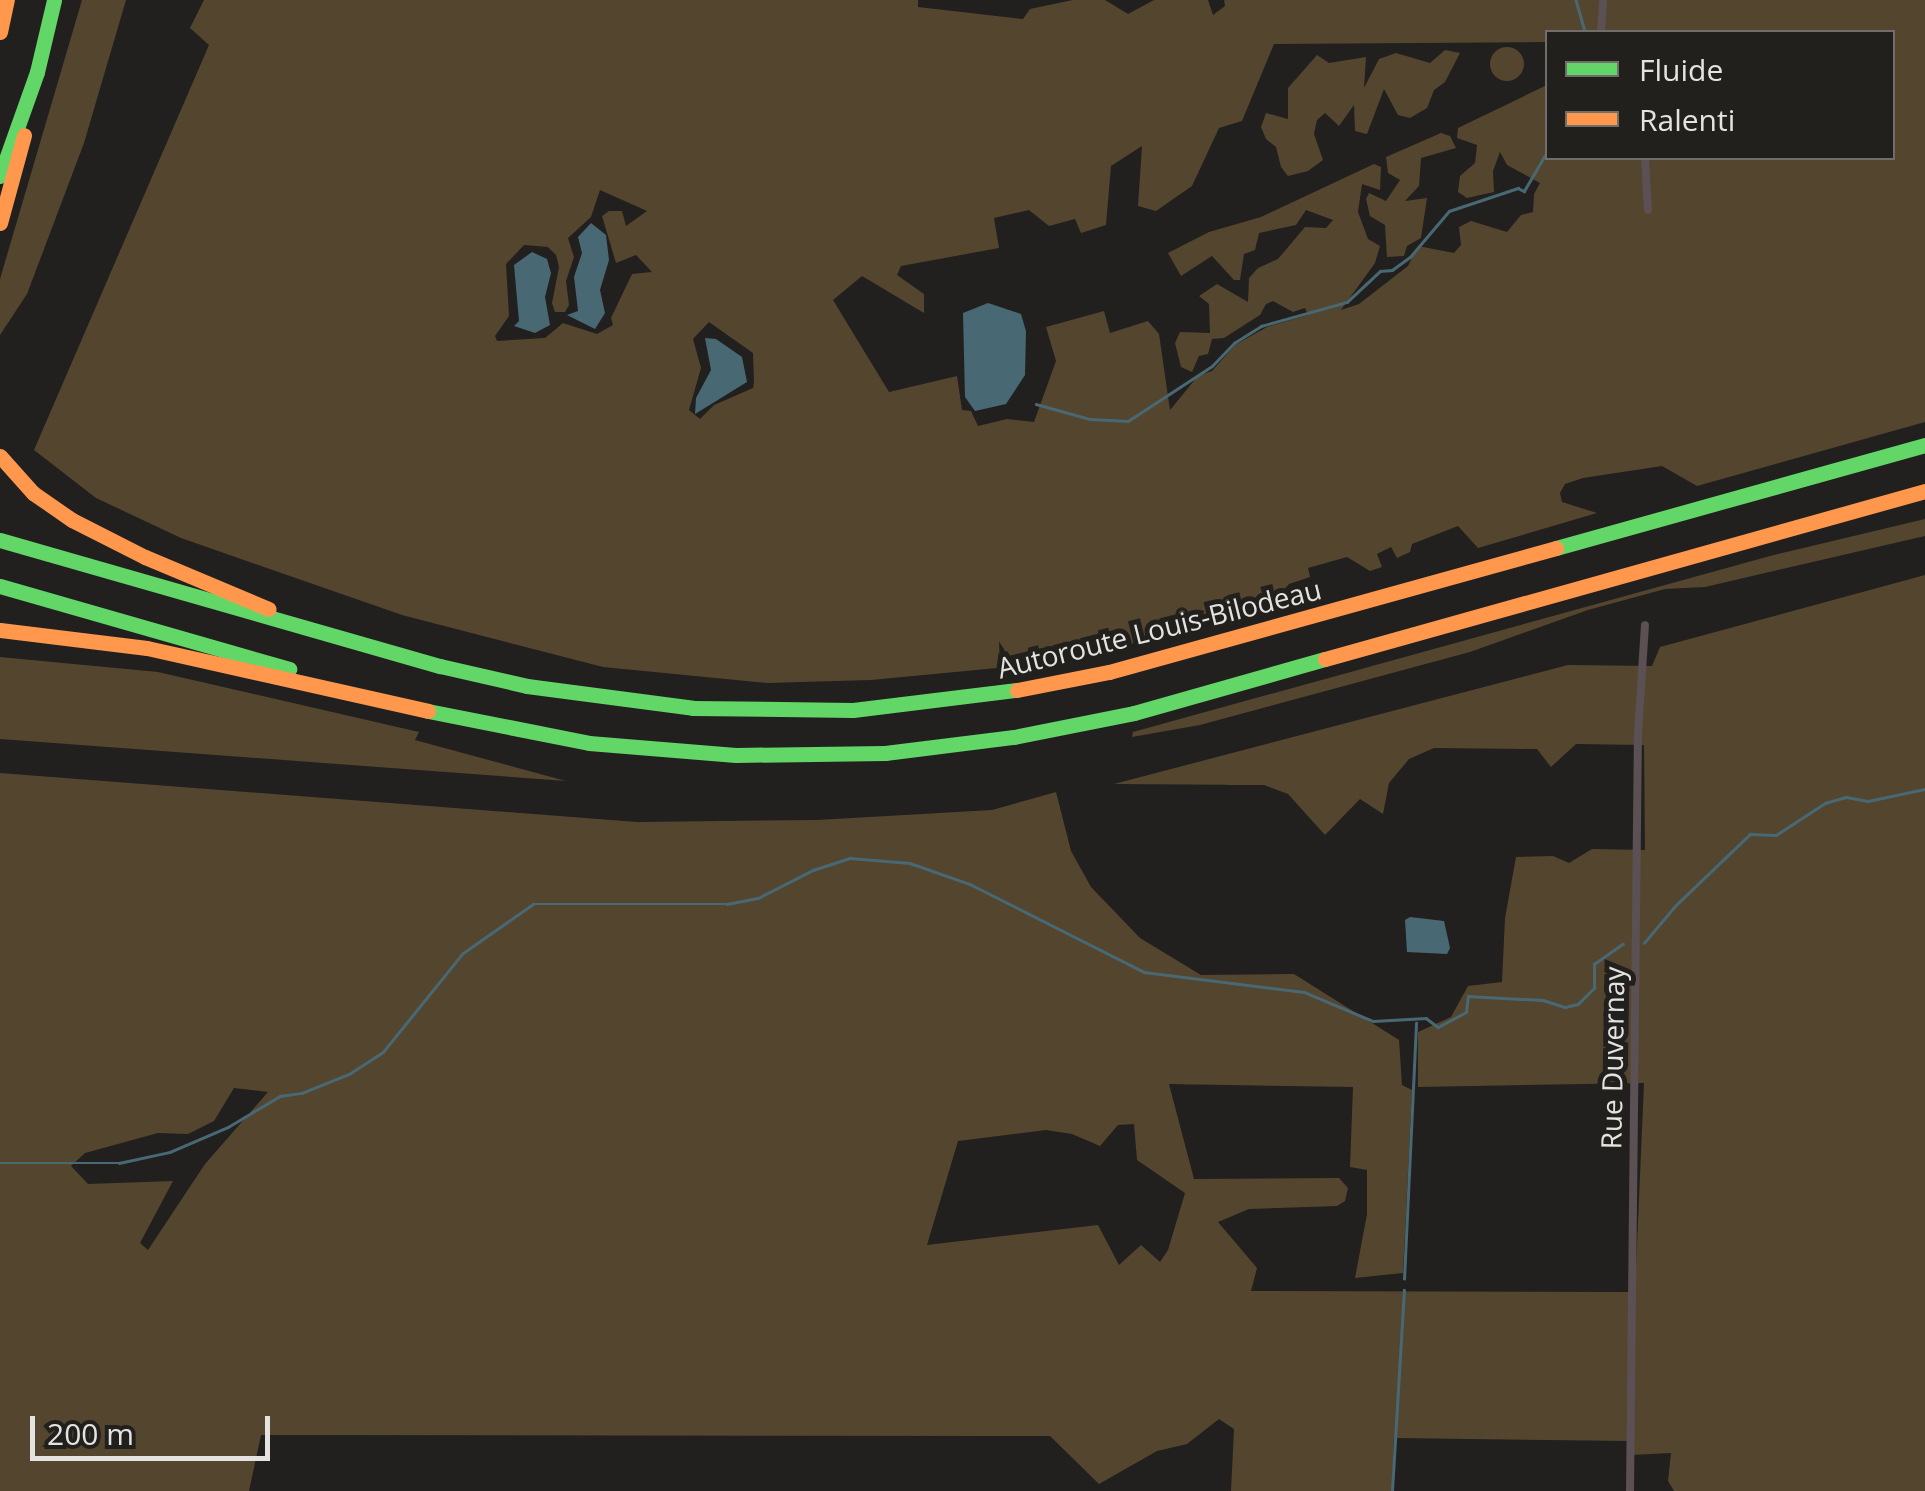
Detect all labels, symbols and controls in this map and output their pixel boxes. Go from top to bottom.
legend [1545,30,1895,160]
text: Fluide [1639,49,1723,90]
text: Ralenti [1639,99,1735,140]
street label: Autoroute Louis-Bilodeau [993,571,1325,685]
street label: Rue Duvernay [1594,966,1630,1150]
scale bar [35,1396,275,1458]
text: 200 m [47,1413,134,1454]

